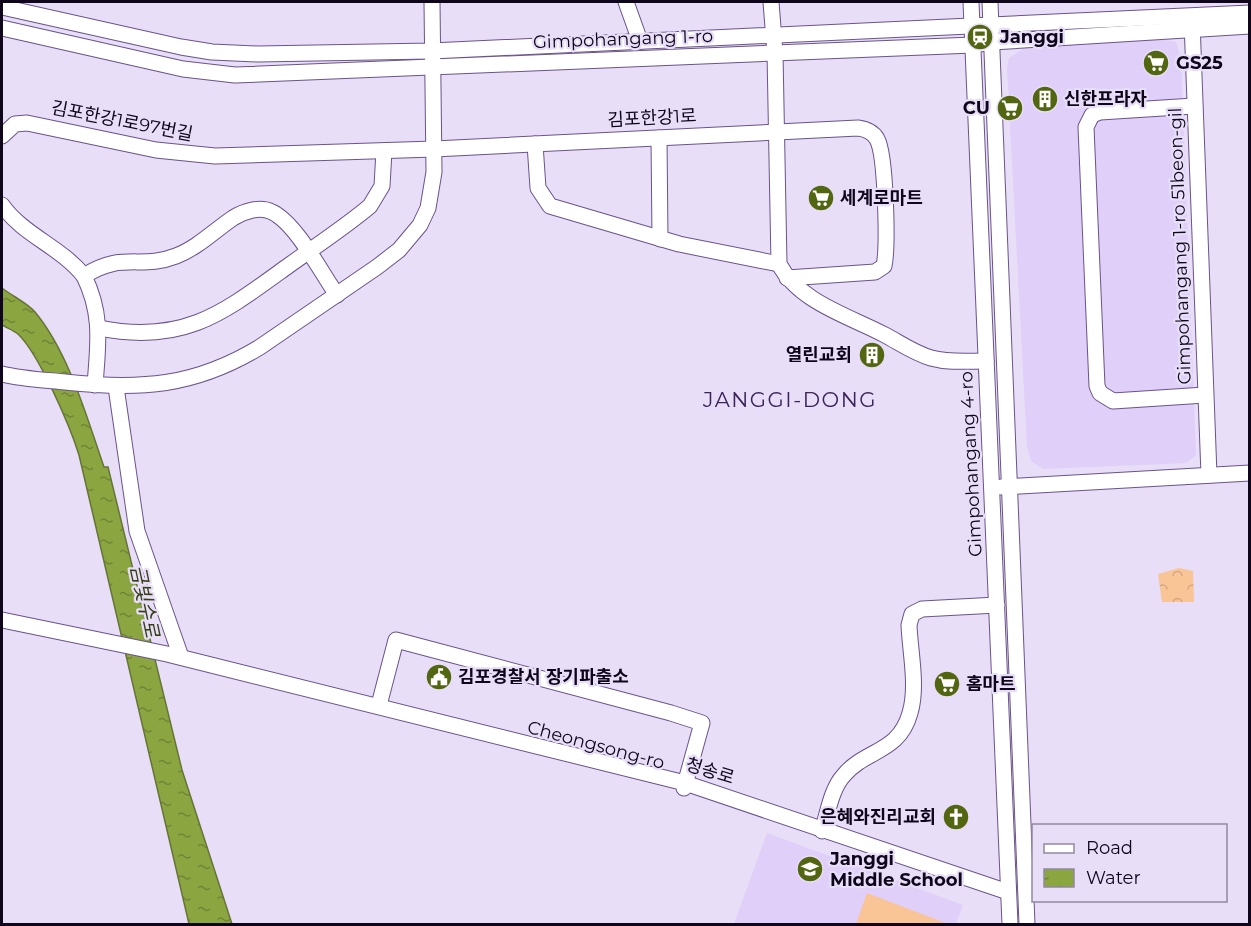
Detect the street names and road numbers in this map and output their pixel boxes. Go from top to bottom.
street label: Gimpohangang 1-ro [533,25,713,53]
street label: 김포한강1로97번길 [49,96,195,146]
street label: 김포한강1로 [607,105,697,131]
street label: Gimpohangang 1-ro 51beon-gil [1164,107,1196,385]
street label: Gimpohangang 4-ro [955,371,987,557]
street label: Cheongsong-ro [525,716,667,774]
street label: 청송로 [683,753,737,789]

